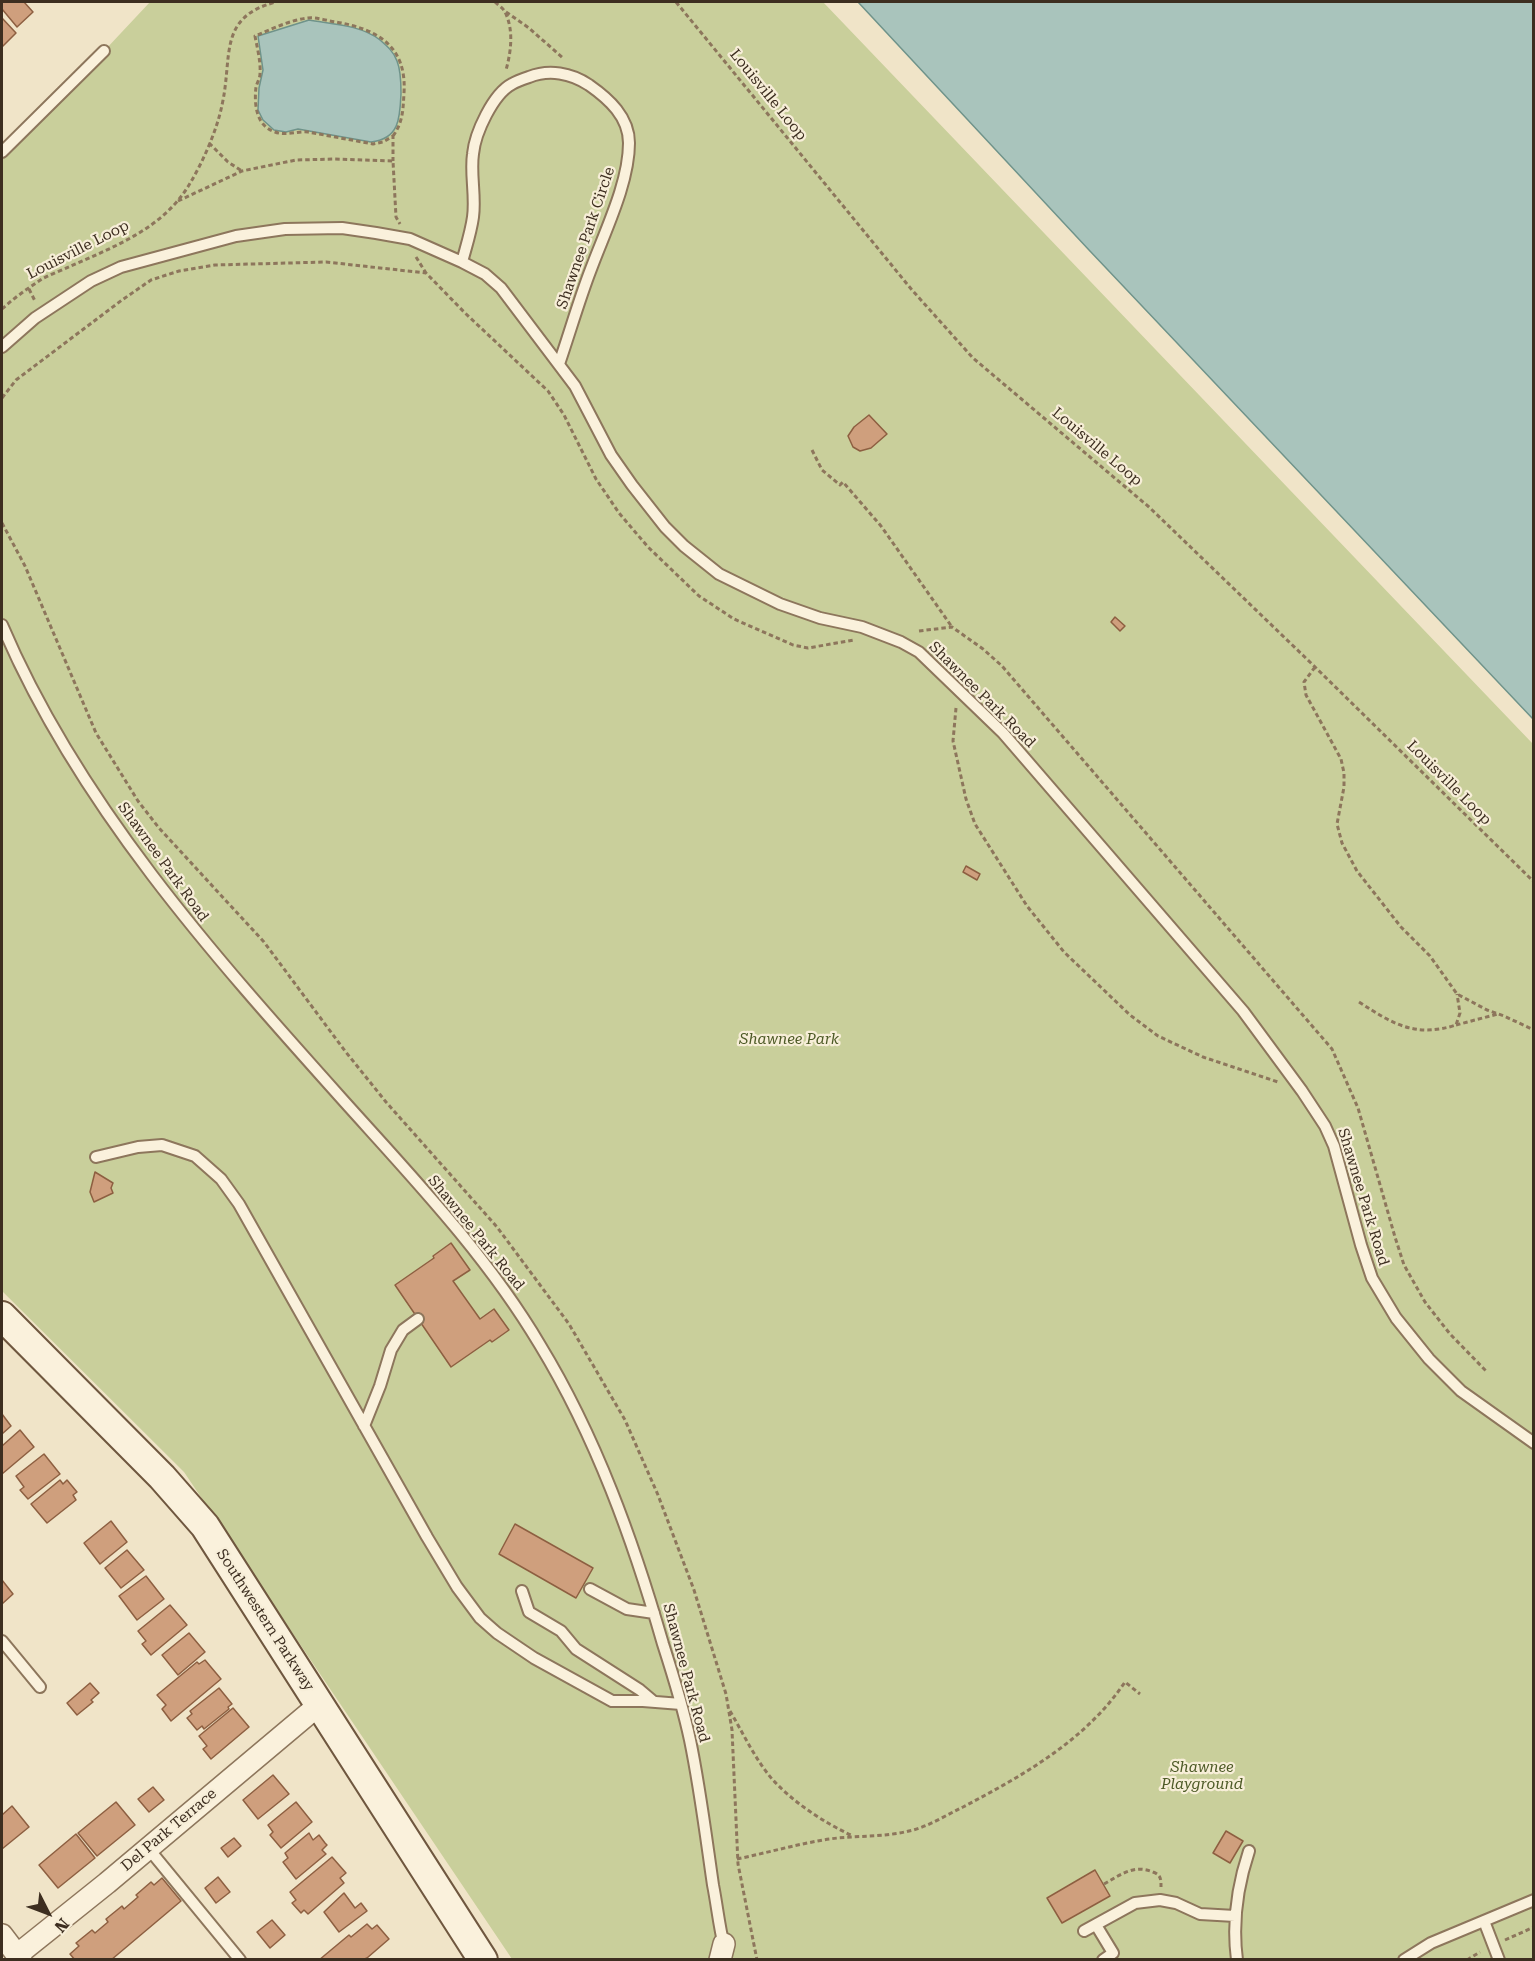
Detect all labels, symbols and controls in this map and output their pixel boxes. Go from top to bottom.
street label: Louisville Loop [726,46,810,144]
street label: Shawnee Park Circle [553,165,619,311]
street label: Louisville Loop [24,217,132,283]
street label: Louisville Loop [1048,404,1146,490]
street label: Shawnee Park Road [925,638,1039,752]
street label: Louisville Loop [1403,737,1495,829]
street label: Shawnee Park Road [114,799,212,925]
park label: Shawnee Park [739,1031,839,1049]
street label: Shawnee Park Road [1333,1126,1393,1268]
street label: Shawnee Park Road [424,1172,528,1294]
street label: Southwestern Parkway [212,1546,318,1694]
street label: Shawnee Park Road [659,1602,713,1744]
park label: Shawnee Playground [1161,1759,1243,1794]
street label: Del Park Terrace [118,1785,220,1875]
north arrow [18,1883,78,1943]
text: N [51,1914,73,1936]

